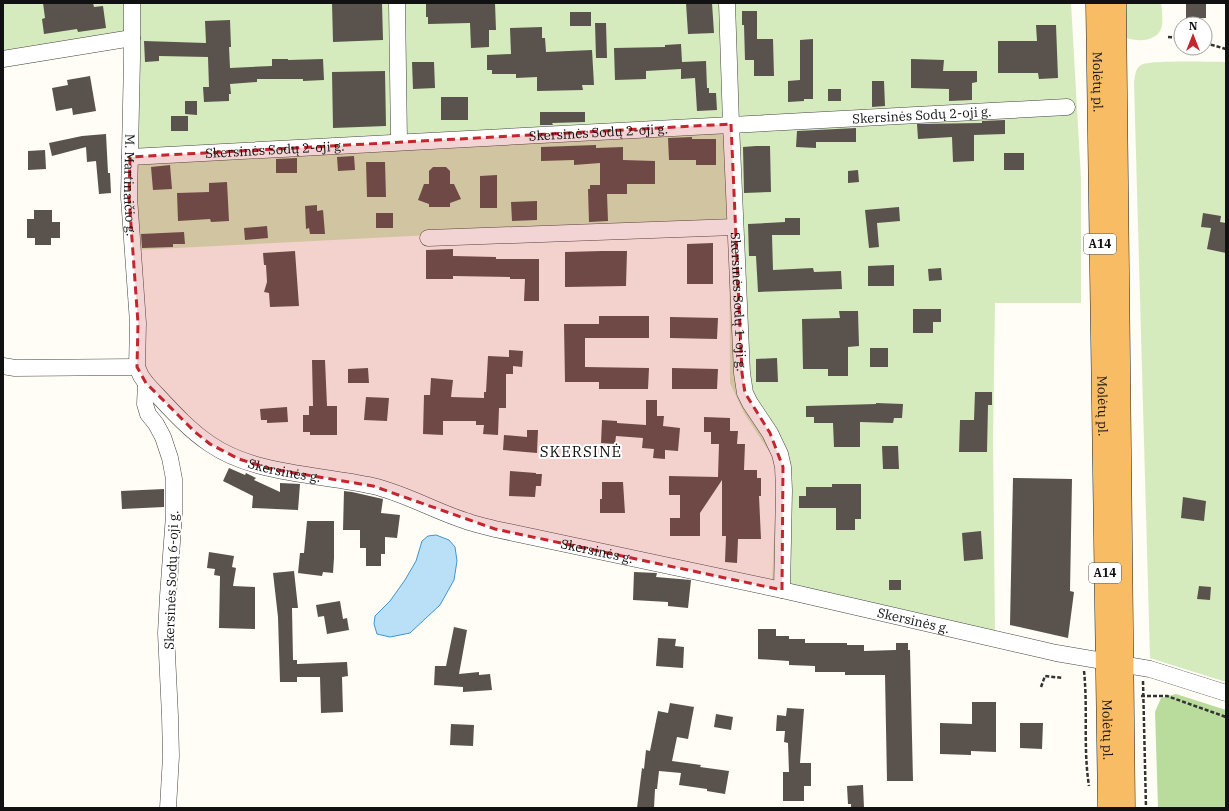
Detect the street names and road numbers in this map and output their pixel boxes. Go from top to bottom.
street label: Molėtų pl. [1089,52,1107,112]
street label: Skersinės Sodų 2-oji g. [852,103,992,127]
street label: Skersinės Sodų 2-oji g. [528,120,668,145]
street label: M. Martinaičio g. [120,134,140,237]
street label: Skersinės Sodų 2-oji g. [205,138,345,162]
street label: Skersinės Sodų 1-oji g. [727,232,750,372]
road number: A14 [1084,234,1116,254]
street label: Molėtų pl. [1094,375,1111,436]
street label: Skersinės g. [246,455,322,486]
street label: Skersinės Sodų 6-oji g. [161,510,182,650]
street label: Skersinės g. [559,535,635,567]
road number: A14 [1089,563,1121,583]
street label: Skersinės g. [876,604,951,637]
street label: Molėtų pl. [1098,699,1116,760]

